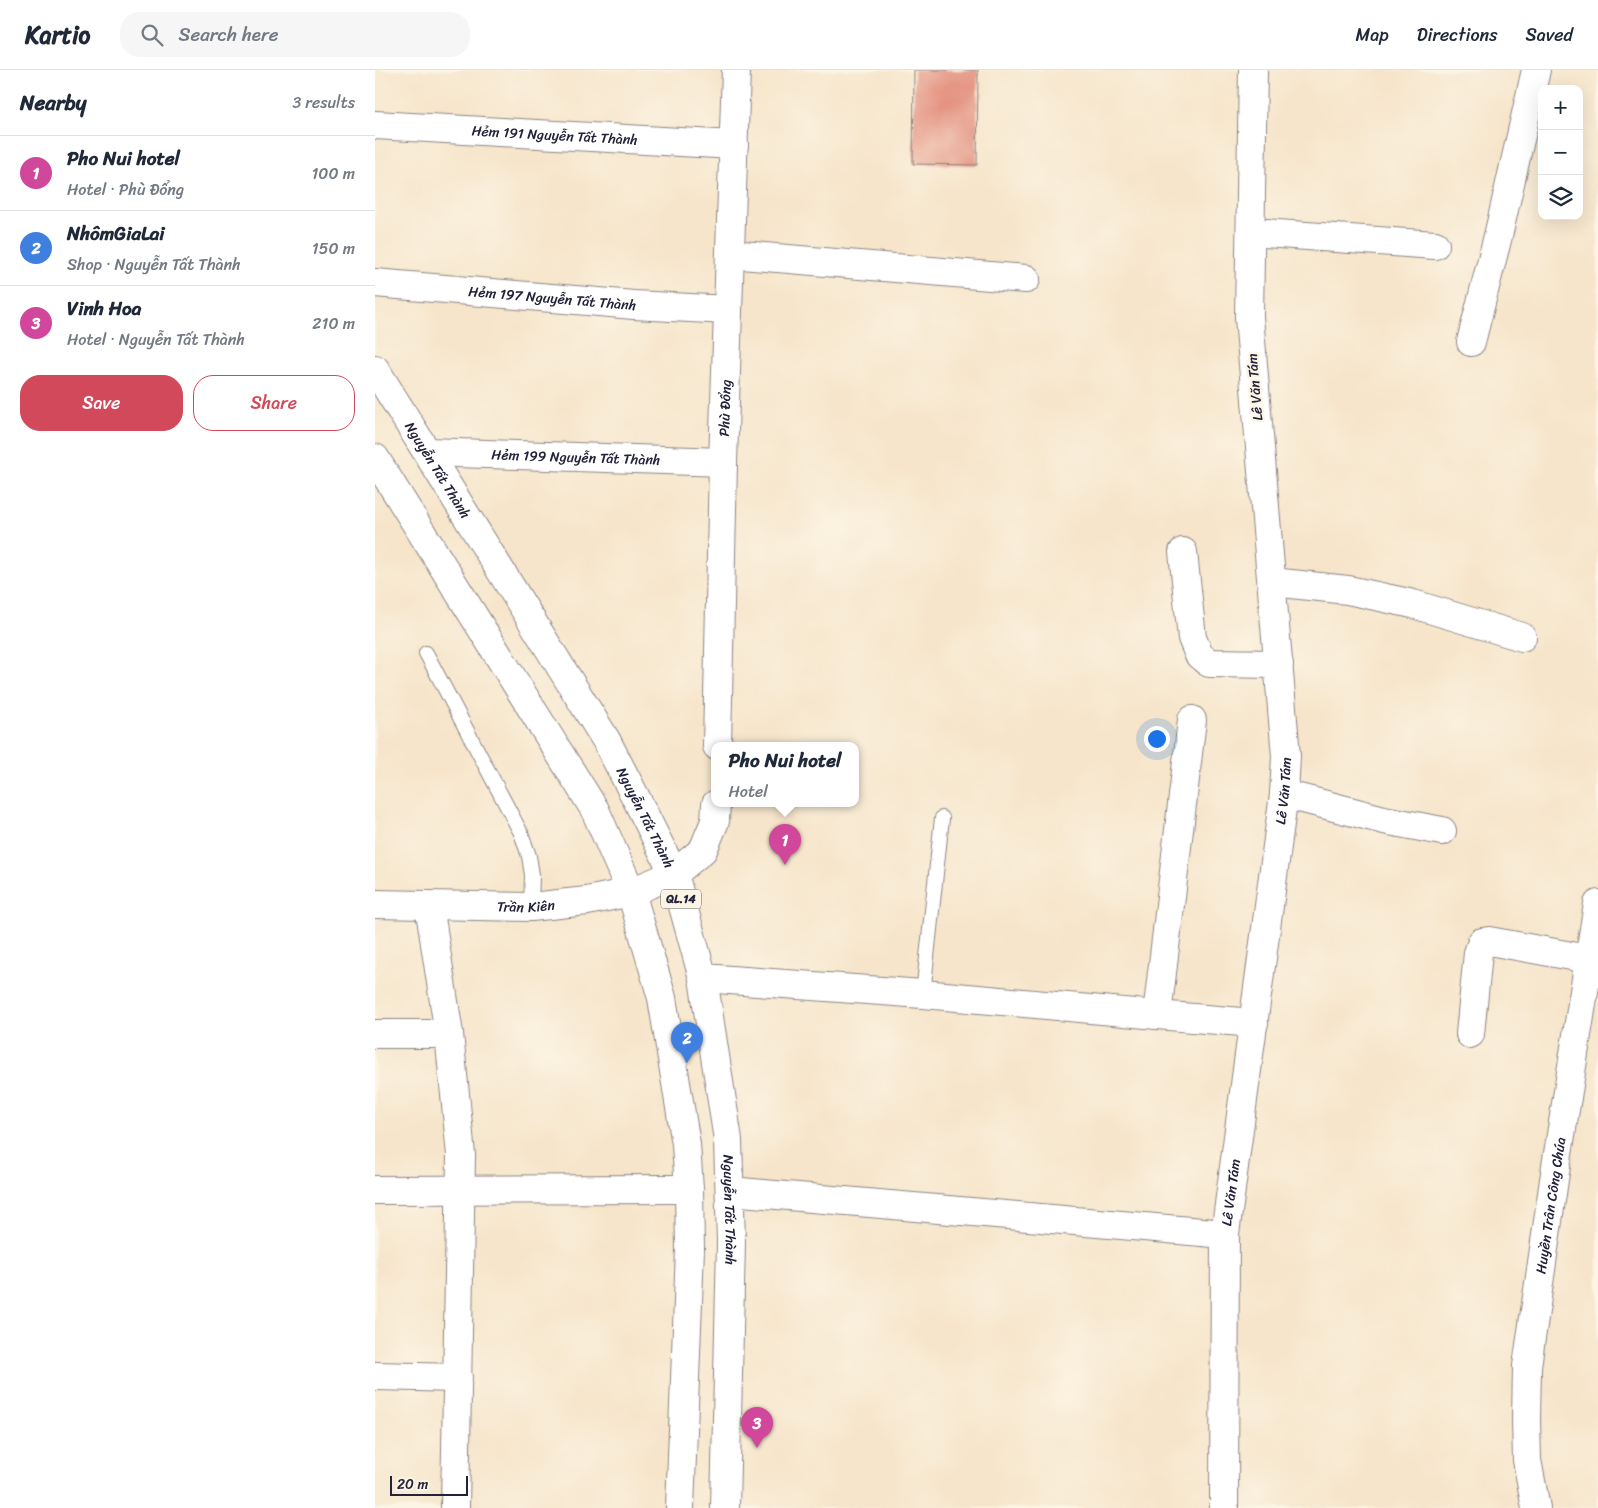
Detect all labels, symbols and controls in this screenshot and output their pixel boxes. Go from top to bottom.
search box [120,12,470,57]
text: Kartio [25,14,90,56]
text: Search here [178,18,279,51]
text: Map [1356,19,1389,51]
text: Directions [1417,19,1498,51]
text: Saved [1526,19,1573,51]
icon: search [138,21,166,49]
text: Nearby [20,84,86,122]
map controls [1538,85,1583,220]
button: + [1538,85,1583,130]
text: 3 results [292,88,355,117]
street label: Hẻm 191 Nguyễn Tất Thành [471,118,638,152]
button: − [1538,130,1583,175]
text: Pho Nui hotel [67,142,180,175]
text: 1 [33,159,39,188]
text: 100 m [311,159,355,188]
text: Hotel · Phù Đổng [67,175,184,204]
button: layers [1538,175,1583,220]
text: NhômGiaLai [67,217,165,250]
text: 2 [31,234,41,263]
text: 150 m [312,234,355,263]
text: Shop · Nguyễn Tất Thành [67,250,241,279]
street label: Hẻm 197 Nguyễn Tất Thành [467,278,637,318]
text: Vinh Hoa [67,292,141,325]
text: 3 [32,309,40,338]
text: 210 m [312,309,355,338]
text: Hotel · Nguyễn Tất Thành [67,325,245,354]
street label: Lê Văn Tám [1240,352,1270,422]
button: Save [20,375,183,431]
button: Share [193,375,355,431]
street label: Phù Đổng [711,379,738,437]
street label: Nguyễn Tất Thành [398,417,478,523]
street label: Hẻm 199 Nguyễn Tất Thành [491,442,661,472]
your location [1144,726,1170,752]
popup [711,742,859,807]
text: Pho Nui hotel [729,744,841,777]
street label: Lê Văn Tám [1268,756,1298,826]
street label: Nguyễn Tất Thành [609,762,682,872]
text: Hotel [729,777,768,806]
pin: 1 [769,824,801,865]
road number: QL.14 [661,890,701,909]
street label: Trần Kiên [497,892,556,920]
pin: 2 [671,1022,703,1063]
street label: Huyền Trân Công Chúa [1528,1135,1573,1276]
street label: Nguyễn Tất Thành [716,1154,744,1265]
street label: Lê Văn Tám [1214,1157,1247,1227]
pin: 3 [741,1407,773,1448]
text: 20 m [397,1472,428,1497]
scale bar [390,1473,467,1496]

